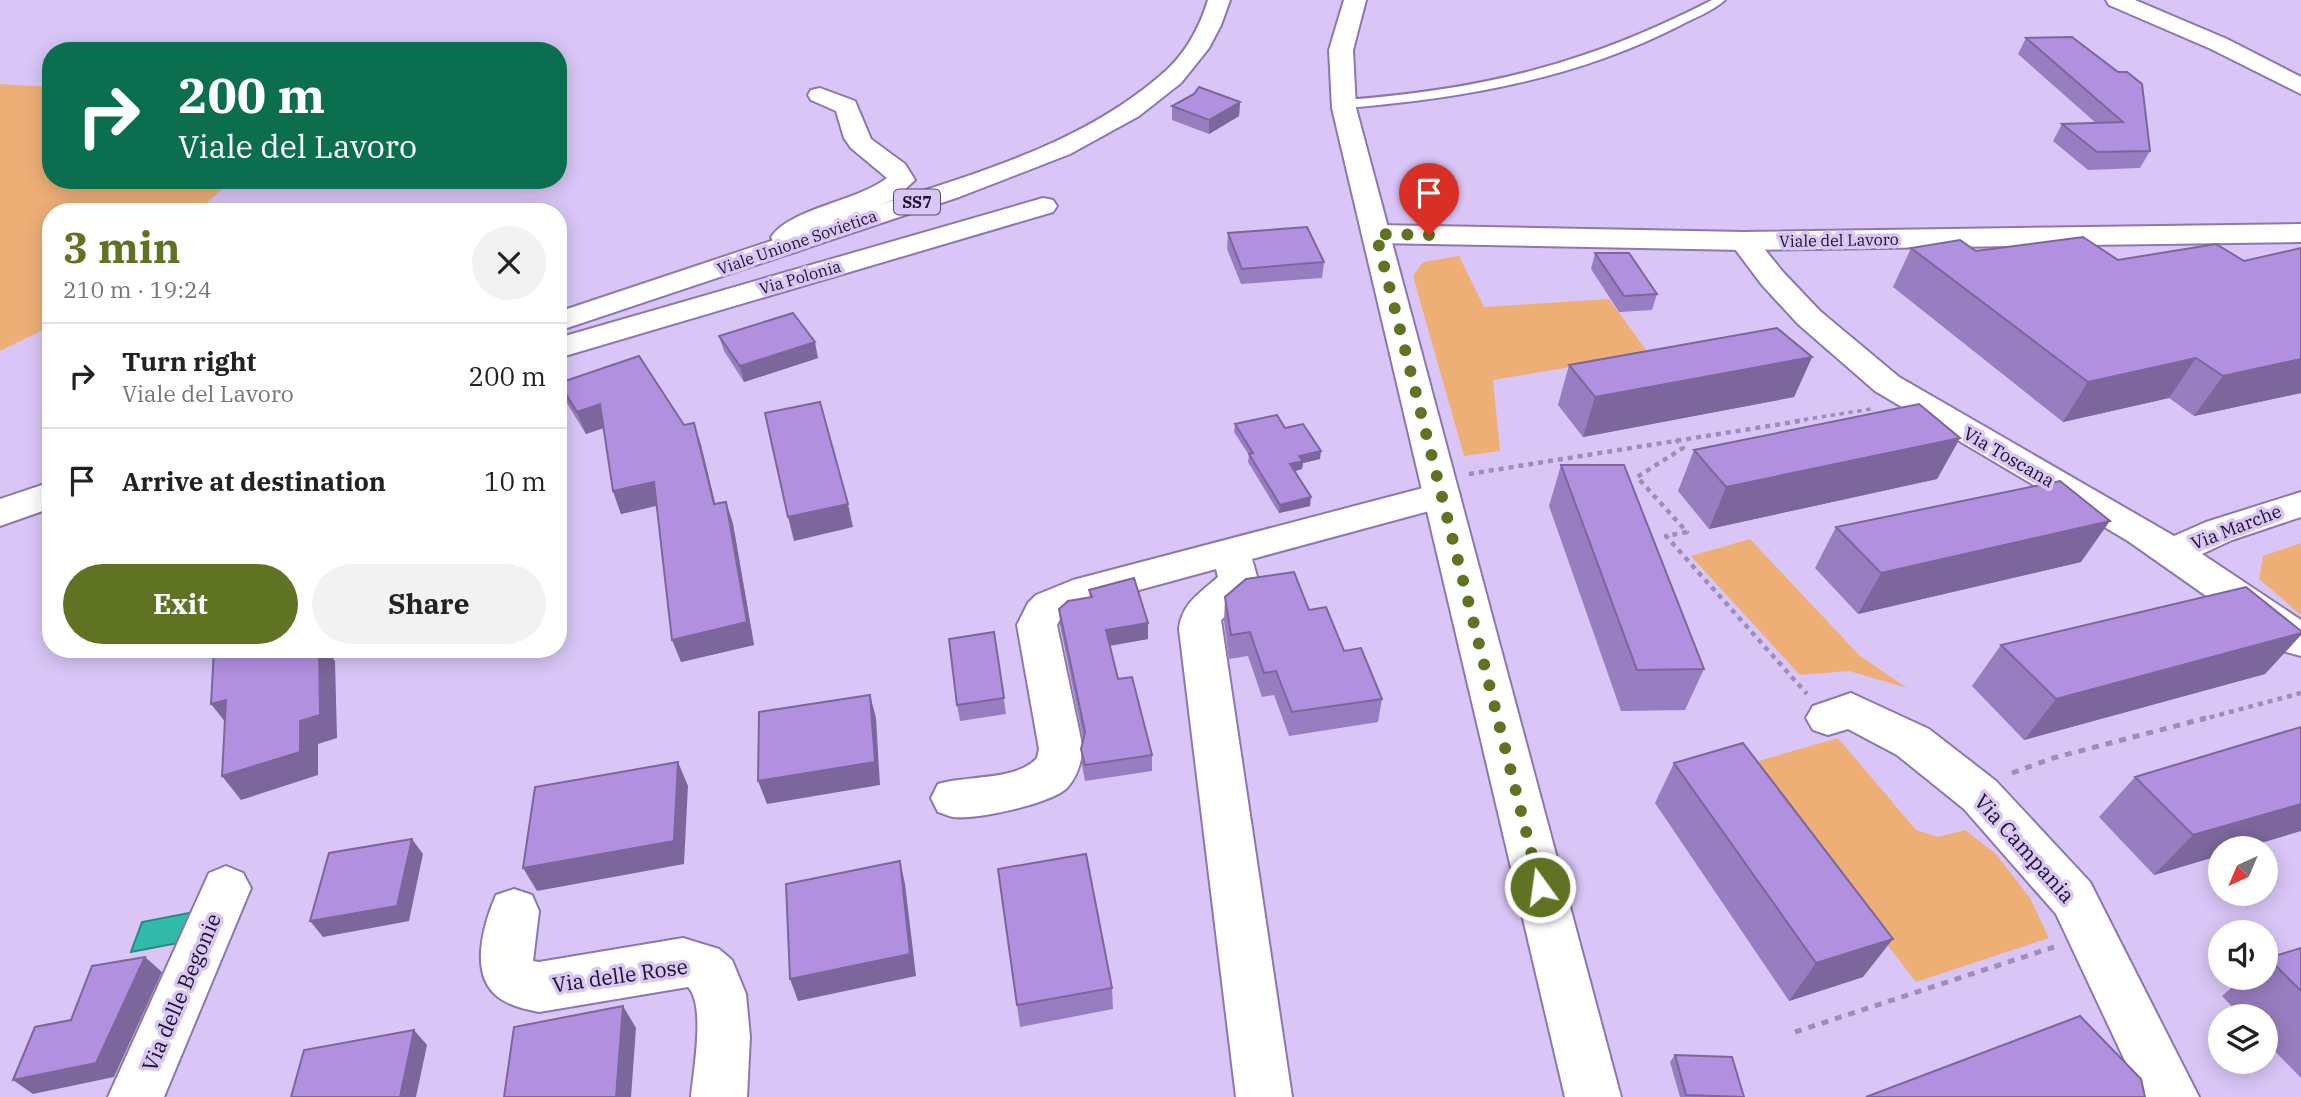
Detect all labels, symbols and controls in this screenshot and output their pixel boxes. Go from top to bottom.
text: 200 m [178,63,325,126]
icon: right [63,70,154,161]
text: Viale del Lavoro [178,125,417,167]
pin [1399,163,1459,235]
icon: arrive [1410,174,1448,212]
road number: SS7 [894,190,940,214]
street label: Viale Unione Sovietica [714,205,880,279]
text: 3 min [63,220,181,275]
button: close [472,226,546,300]
street label: Viale del Lavoro [1779,229,1899,251]
street label: Via Polonia [757,256,844,298]
text: 210 m · 19:24 [63,274,212,304]
text: Turn right [122,344,256,378]
icon: right [63,357,101,395]
text: 200 m [468,359,546,393]
text: Viale del Lavoro [122,378,294,408]
street label: Via Toscana [1959,422,2059,492]
icon: arrive [63,462,101,500]
text: Arrive at destination [122,464,386,498]
text: 10 m [484,464,546,498]
street label: Via Marche [2188,499,2284,555]
button: Exit [63,564,298,644]
button: Share [312,564,546,644]
street label: Via Campania [1969,788,2081,908]
north arrow [2208,836,2278,906]
map controls [2208,836,2278,1074]
position arrow [1503,850,1577,924]
street label: Via delle Begonie [135,909,227,1075]
button: sound [2208,920,2278,990]
street label: Via delle Rose [551,952,689,998]
button: layers [2208,1004,2278,1074]

